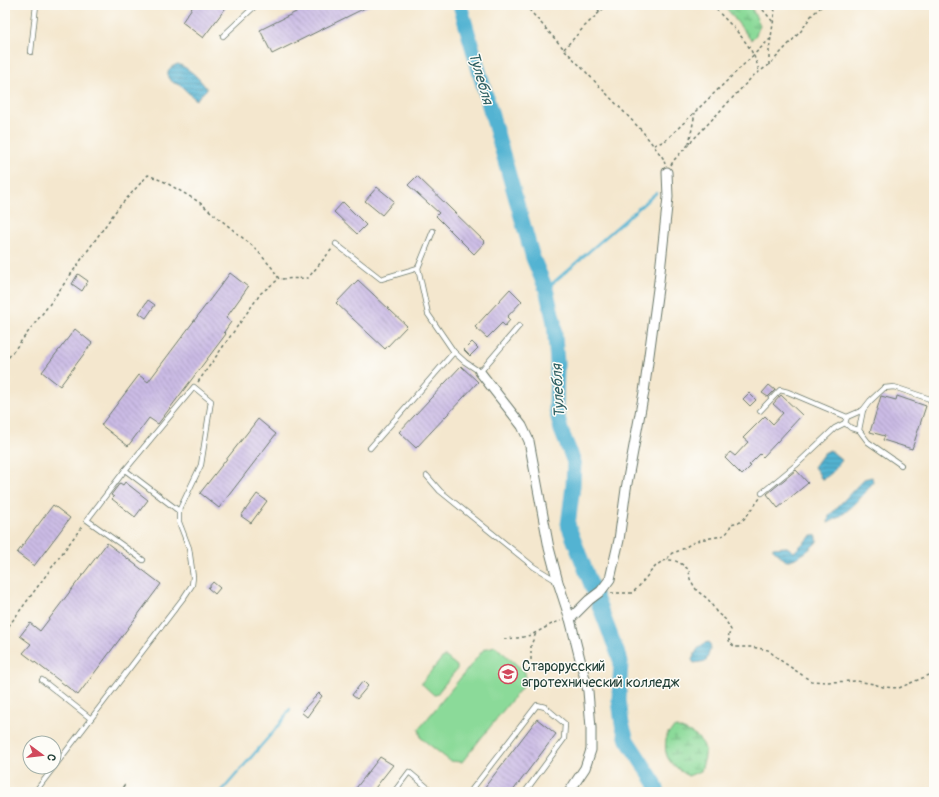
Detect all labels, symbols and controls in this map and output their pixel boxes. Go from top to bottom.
water label: Тулебля [464,50,498,108]
water label: Тулебля [548,362,569,418]
place label: Старорусский агротехнический колледж [522,658,680,691]
school or university icon: Старорусский агротехнический колледж [497,663,519,685]
north arrow [22,735,62,775]
text: С [44,752,58,763]

